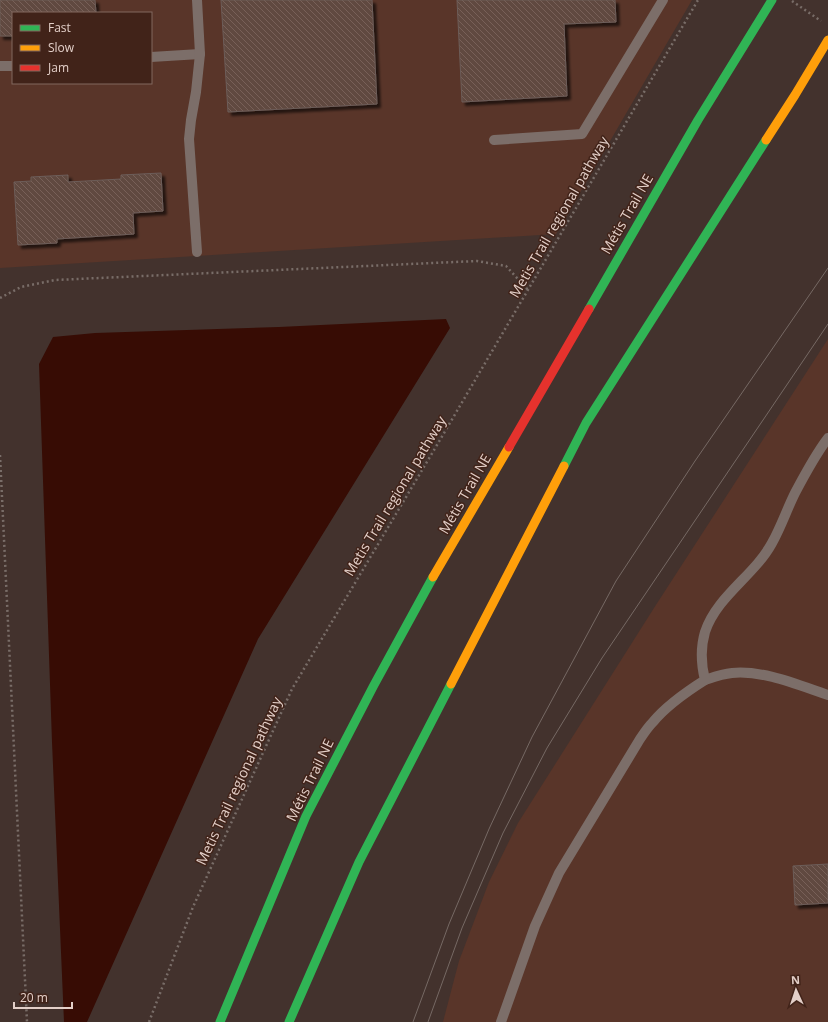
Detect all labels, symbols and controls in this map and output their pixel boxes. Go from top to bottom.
legend [12,12,152,84]
text: Fast [48,19,71,36]
text: Slow [48,39,75,56]
text: Jam [47,59,69,76]
street label: Metis Trail regional pathway [504,132,613,301]
street label: Métis Trail NE [596,170,657,257]
street label: Metis Trail regional pathway [339,411,450,579]
street label: Métis Trail NE [434,450,495,537]
street label: Metis Trail regional pathway [191,693,286,868]
street label: Métis Trail NE [281,735,338,824]
north arrow [776,970,816,1010]
text: N [791,972,800,987]
scale bar [14,984,72,1010]
text: 20 m [20,989,48,1006]

